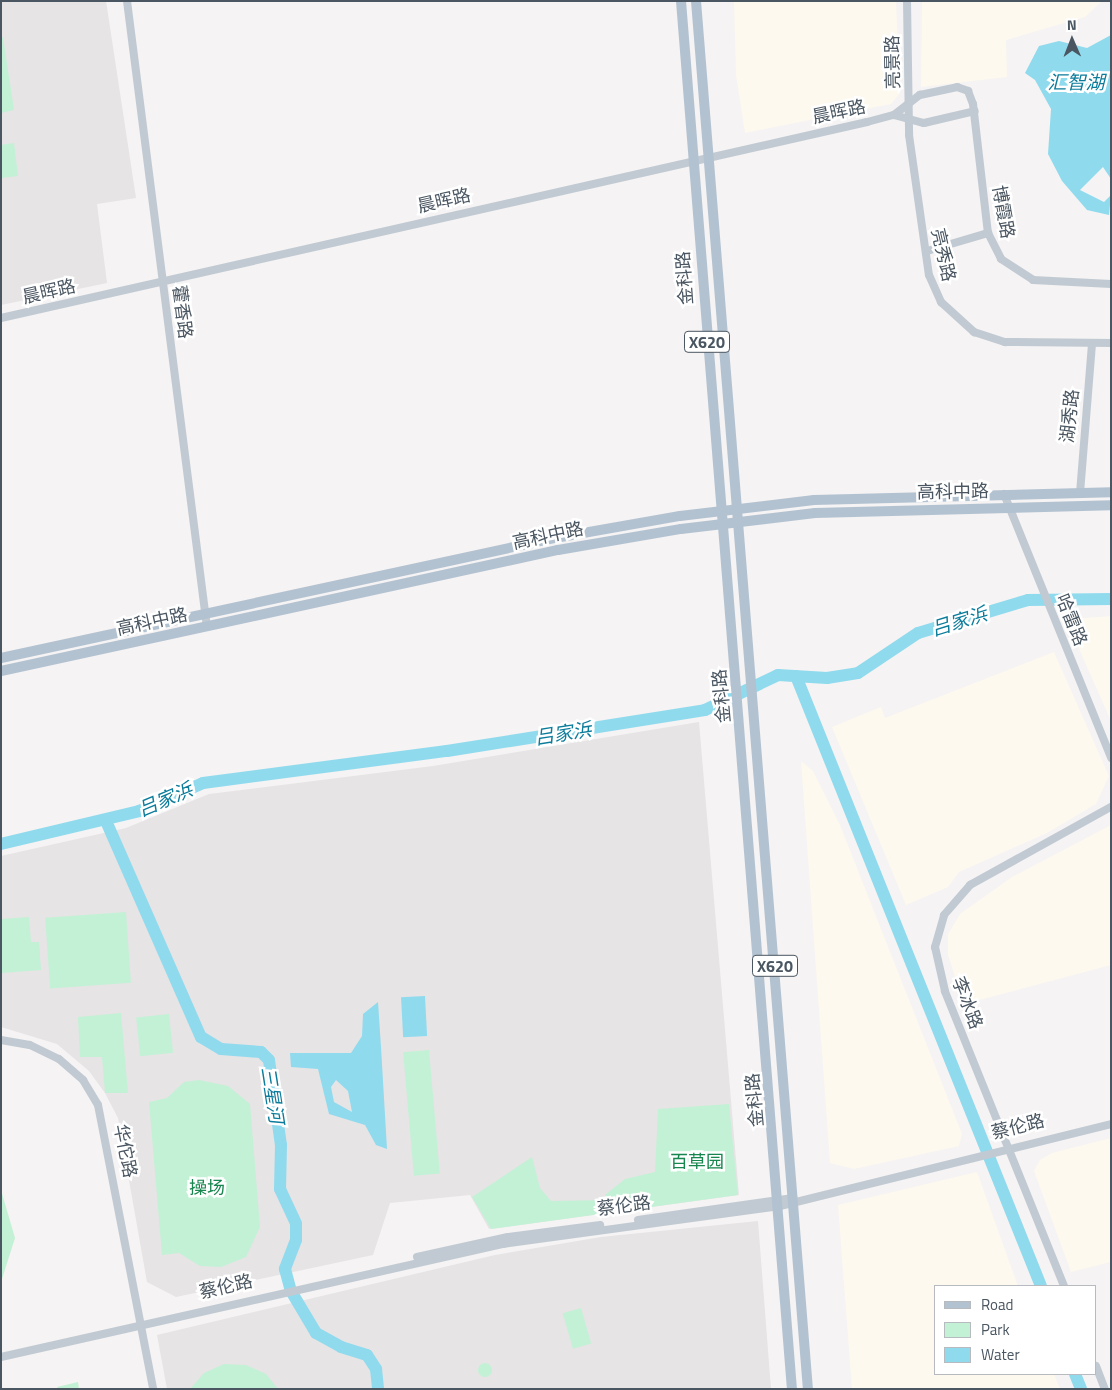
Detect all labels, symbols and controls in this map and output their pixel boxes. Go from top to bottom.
text: N [1067,14,1077,35]
north arrow [1047,15,1097,65]
street label: 亮景路 [882,35,904,89]
water label: 汇智湖 [1048,71,1104,93]
street label: 晨晖路 [810,96,868,128]
street label: 晨晖路 [415,184,473,218]
street label: 博霞路 [988,184,1018,240]
street label: 亮秀路 [926,226,960,284]
street label: 金科路 [672,250,698,306]
street label: 晨晖路 [20,275,78,309]
street label: 藿香路 [168,284,196,340]
road number: X620 [683,328,731,356]
street label: 湖秀路 [1056,388,1084,444]
street label: 高科中路 [917,481,989,503]
street label: 高科中路 [511,518,585,554]
street label: 哈雷路 [1051,591,1091,649]
water label: 吕家浜 [928,602,990,640]
street label: 高科中路 [115,604,189,640]
street label: 金科路 [709,668,735,724]
water label: 吕家浜 [533,717,593,749]
water label: 吕家浜 [134,777,196,821]
road number: X620 [751,952,799,979]
street label: 李冰路 [947,974,987,1032]
water label: 三星河 [257,1065,289,1125]
street label: 金科路 [742,1072,768,1128]
street label: 蔡伦路 [989,1110,1047,1144]
street label: 华佗路 [109,1122,141,1180]
park label: 百草园 [670,1151,724,1173]
park label: 操场 [189,1177,225,1199]
street label: 蔡伦路 [596,1192,652,1220]
street label: 蔡伦路 [197,1270,255,1304]
legend [934,1285,1097,1375]
text: Road [981,1293,1013,1316]
text: Park [981,1318,1010,1341]
text: Water [981,1343,1020,1366]

